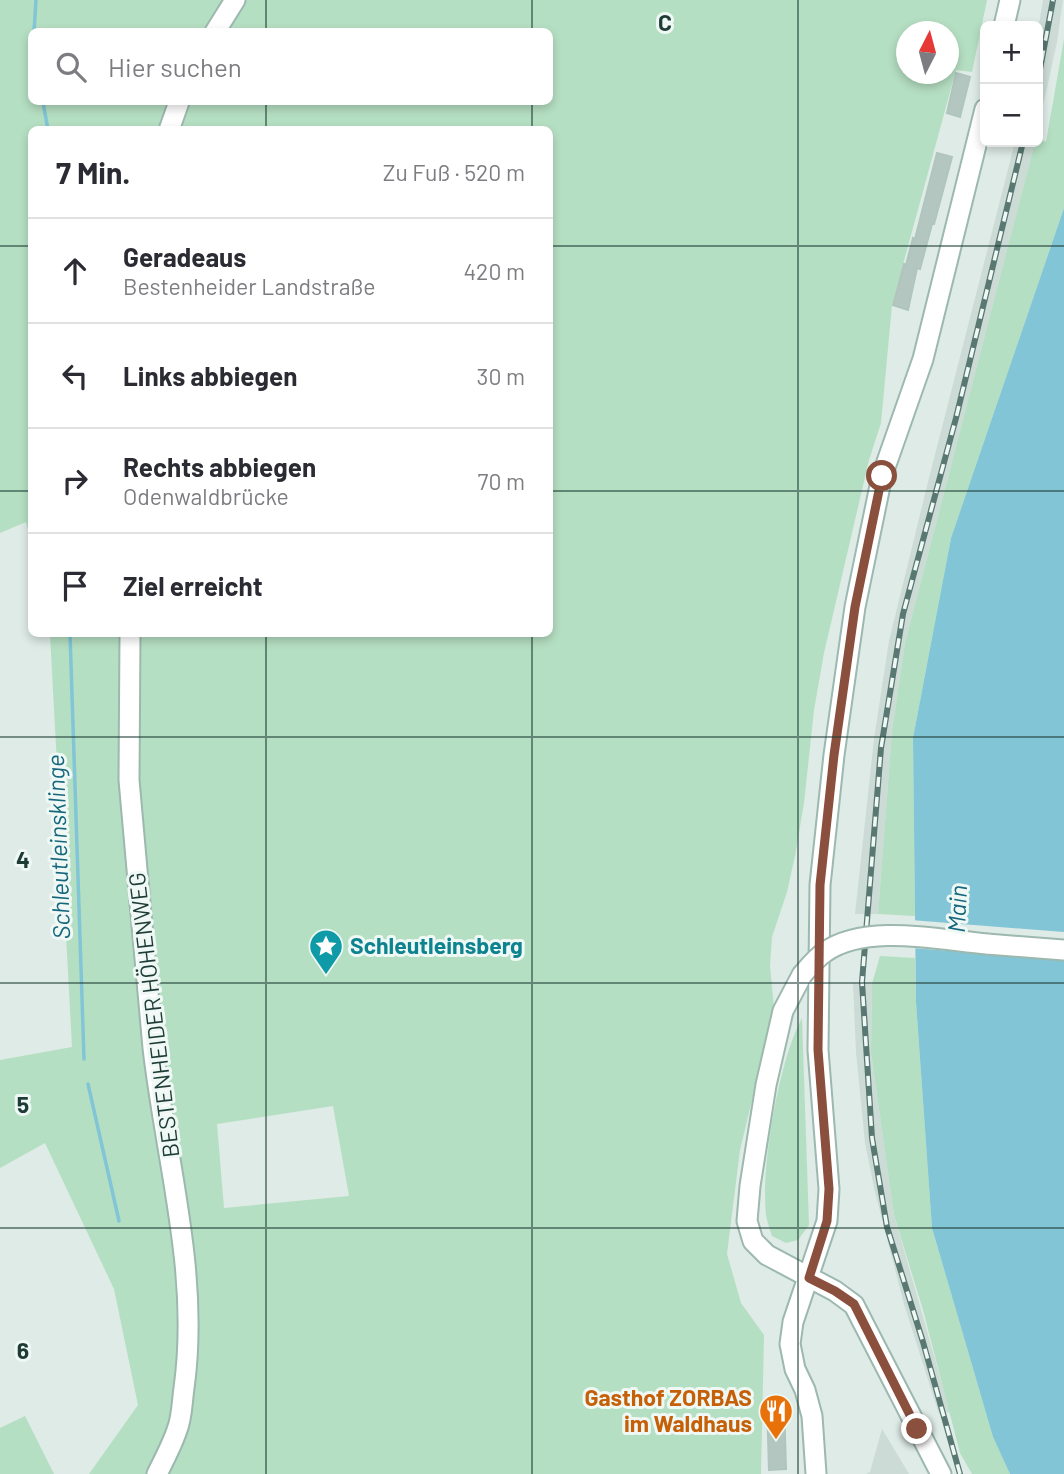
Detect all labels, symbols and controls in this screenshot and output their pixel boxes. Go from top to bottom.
text: C [658,8,672,36]
north arrow [896,21,959,84]
map controls [980,21,1043,147]
button: + [980,21,1043,84]
search box [28,28,553,105]
icon: search [52,48,90,86]
text: Hier suchen [108,51,242,82]
button: − [980,84,1043,147]
text: 7 Min. [56,154,130,190]
text: Zu Fuß · 520 m [383,158,525,186]
text: Geradeaus [123,241,246,272]
icon: ahead [56,252,94,290]
text: 420 m [463,257,525,285]
text: Bestenheider Landstraße [123,272,376,300]
icon: left [56,357,94,395]
text: Links abbiegen [123,360,297,391]
text: 30 m [477,362,525,390]
text: Rechts abbiegen [123,451,316,482]
route start [866,460,897,491]
icon: right [56,462,94,500]
text: 70 m [478,467,525,495]
text: Odenwaldbrücke [123,482,289,510]
icon: arrive [56,567,94,605]
text: Ziel erreicht [123,570,263,601]
water label: Schleutleinsklinge [40,754,75,940]
text: 4 [16,845,30,873]
street label: BESTENHEIDER HÖHENWEG [122,871,184,1159]
water label: Main [941,884,972,934]
place icon: Schleutleinsberg [307,927,345,976]
place label: Schleutleinsberg [350,931,523,959]
text: 5 [17,1090,29,1118]
text: 6 [17,1336,29,1364]
place label: Gasthof ZORBAS im Waldhaus [584,1383,752,1437]
restaurant icon: Gasthof ZORBAS im Waldhaus [757,1392,795,1441]
route end [901,1413,932,1444]

